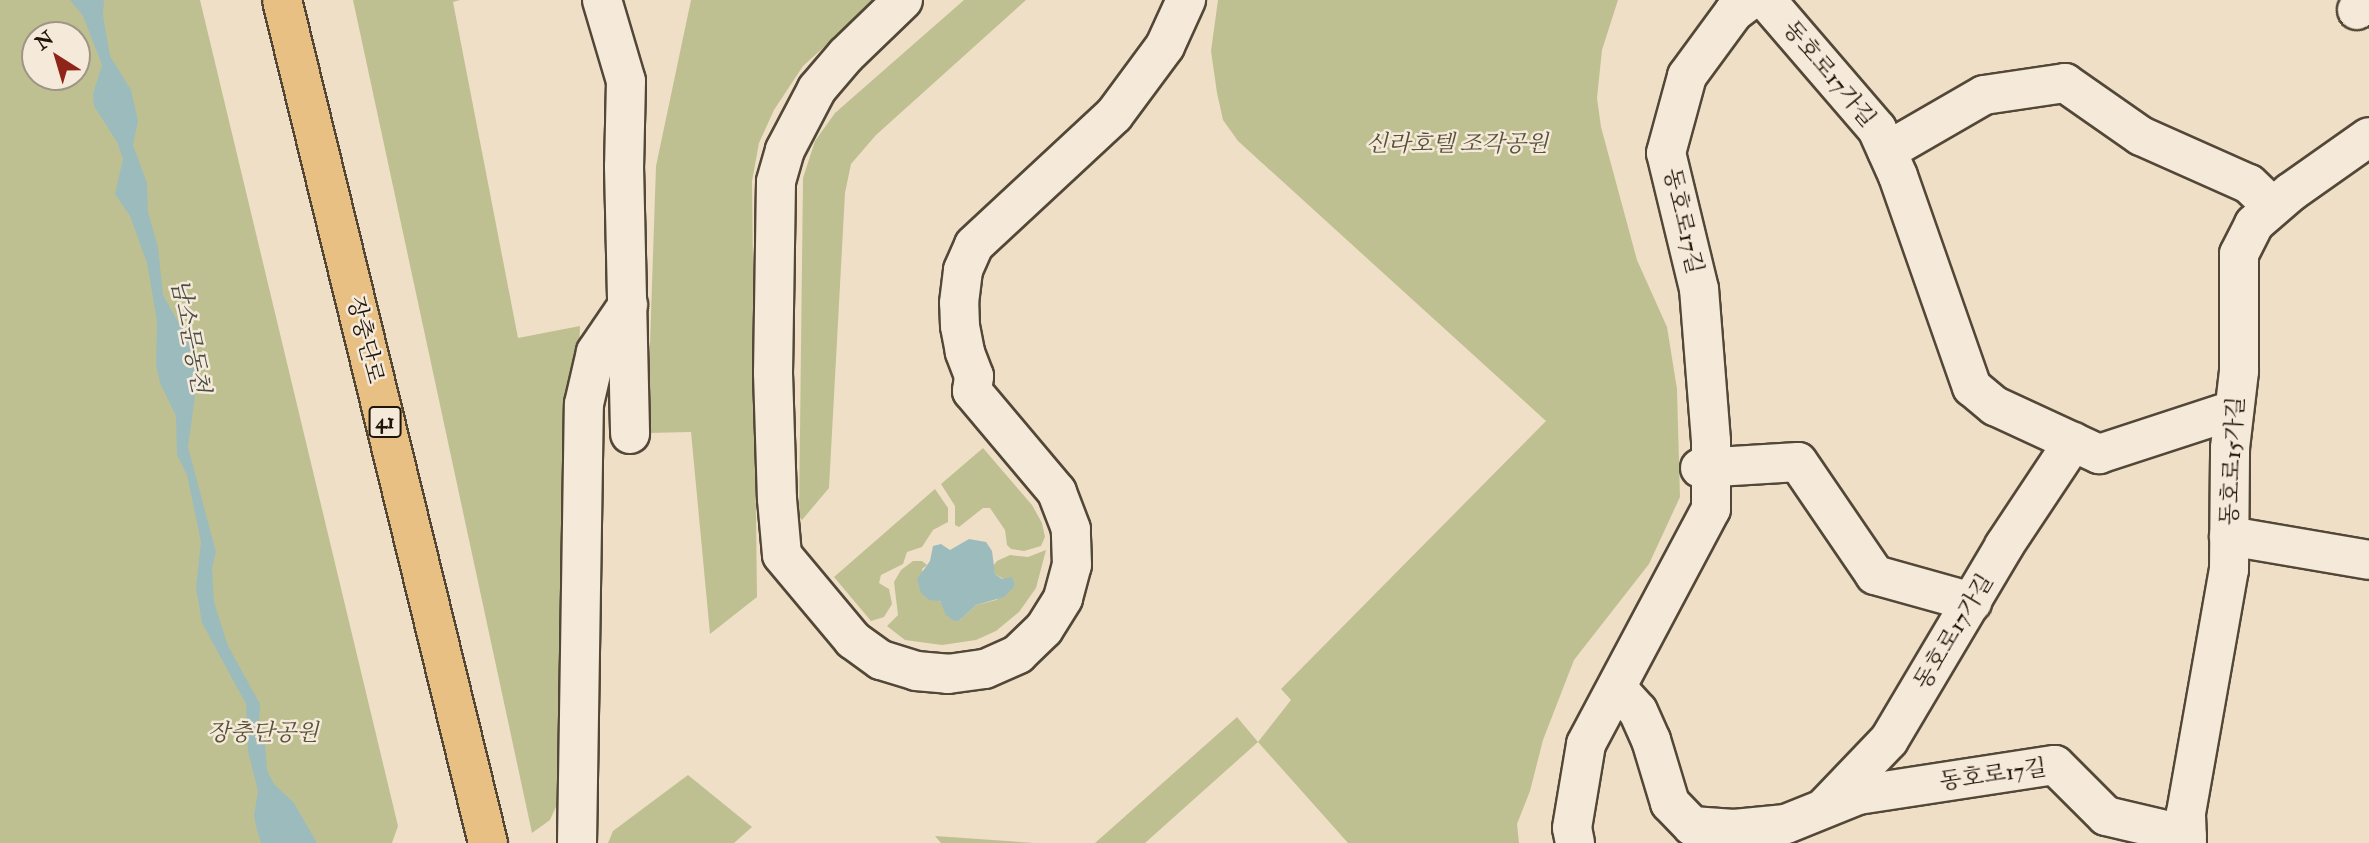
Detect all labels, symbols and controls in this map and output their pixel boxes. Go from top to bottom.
street label: 동호로17가길 [1777,15,1881,133]
north arrow [21,21,91,91]
text: N [31,26,59,56]
park label: 신라호텔 조각공원 [1366,130,1548,158]
street label: 동호로17길 [1657,165,1709,277]
water label: 남소문동천 [165,276,215,396]
street label: 장충단로 [341,294,389,386]
street label: 동호로15가길 [2216,396,2250,526]
road number: 41 [368,404,402,440]
street label: 동호로17가길 [1909,569,1999,695]
park label: 장충단공원 [207,719,319,747]
street label: 동호로17길 [1938,754,2048,796]

